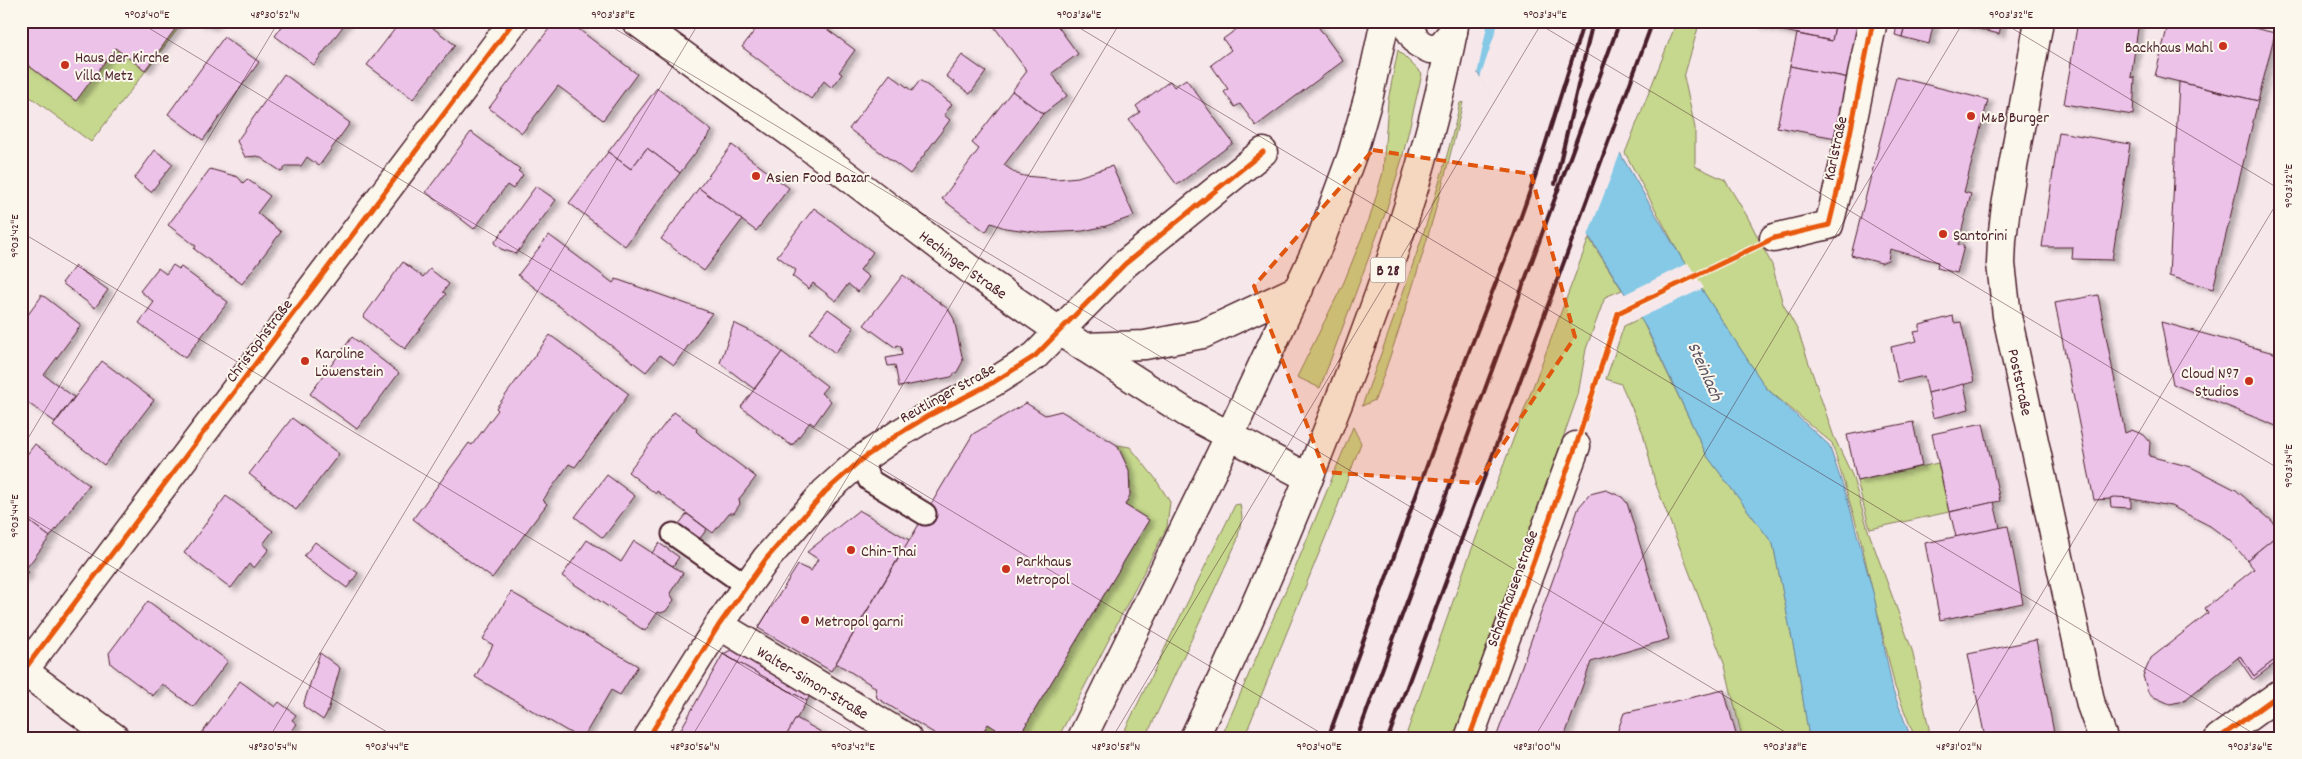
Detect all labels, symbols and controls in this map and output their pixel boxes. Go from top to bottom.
text: 9°03'40"E [125,7,170,24]
text: 48°30'52"N [251,7,300,24]
text: 9°03'38"E [591,7,635,24]
text: 9°03'36"E [1057,7,1102,24]
text: 9°03'34"E [1523,7,1567,24]
text: 9°03'32"E [1989,7,2033,24]
place label: Backhaus Mahl [2125,37,2213,60]
marker: Backhaus Mahl [2217,40,2229,52]
place label: Haus der Kirche Villa Metz [75,47,169,88]
marker: Haus der Kirche Villa Metz [59,59,71,71]
place label: M&B Burger [1981,107,2049,130]
marker: M&B Burger [1965,110,1977,122]
street label: Karlstraße [1818,114,1854,183]
text: 9°03'32"E [2281,164,2298,208]
place label: Asien Food Bazar [766,167,870,190]
marker: Asien Food Bazar [750,170,762,182]
text: 9°03'42"E [7,214,24,258]
place label: Santorini [1953,225,2007,248]
street label: Hechinger Straße [914,226,1011,306]
marker: Santorini [1937,228,1949,240]
road number: B 28 [1370,258,1406,282]
street label: Christophstraße [221,295,299,388]
water label: Steinlach [1680,338,1728,406]
place label: Karoline Löwenstein [315,343,383,384]
street label: Poststraße [2000,347,2037,418]
marker: Karoline Löwenstein [299,355,311,367]
street label: Reutlinger Straße [896,358,1000,430]
place label: Cloud Nº7 Studios [2181,363,2239,404]
marker: Cloud Nº7 Studios [2243,375,2255,387]
text: 9°03'34"E [2281,444,2298,488]
text: 9°03'44"E [7,494,24,538]
street label: Schaffhausenstraße [1482,527,1545,650]
place label: Chin-Thai [861,541,916,564]
marker: Chin-Thai [845,544,857,556]
place label: Parkhaus Metropol [1016,551,1072,592]
marker: Parkhaus Metropol [1000,563,1012,575]
place label: Metropol garni [815,611,903,634]
marker: Metropol garni [799,614,811,626]
street label: Walter-Simon-Straße [752,641,872,726]
text: 48°30'54"N [249,739,297,756]
text: 9°03'44"E [365,739,409,756]
text: 48°30'56"N [670,739,720,756]
text: 9°03'42"E [831,739,875,756]
text: 48°30'58"N [1092,739,1140,756]
text: 9°03'40"E [1297,739,1342,756]
text: 48°31'00"N [1513,739,1561,756]
text: 9°03'38"E [1763,739,1807,756]
text: 48°31'02"N [1936,739,1982,756]
text: 9°03'36"E [2228,739,2273,756]

